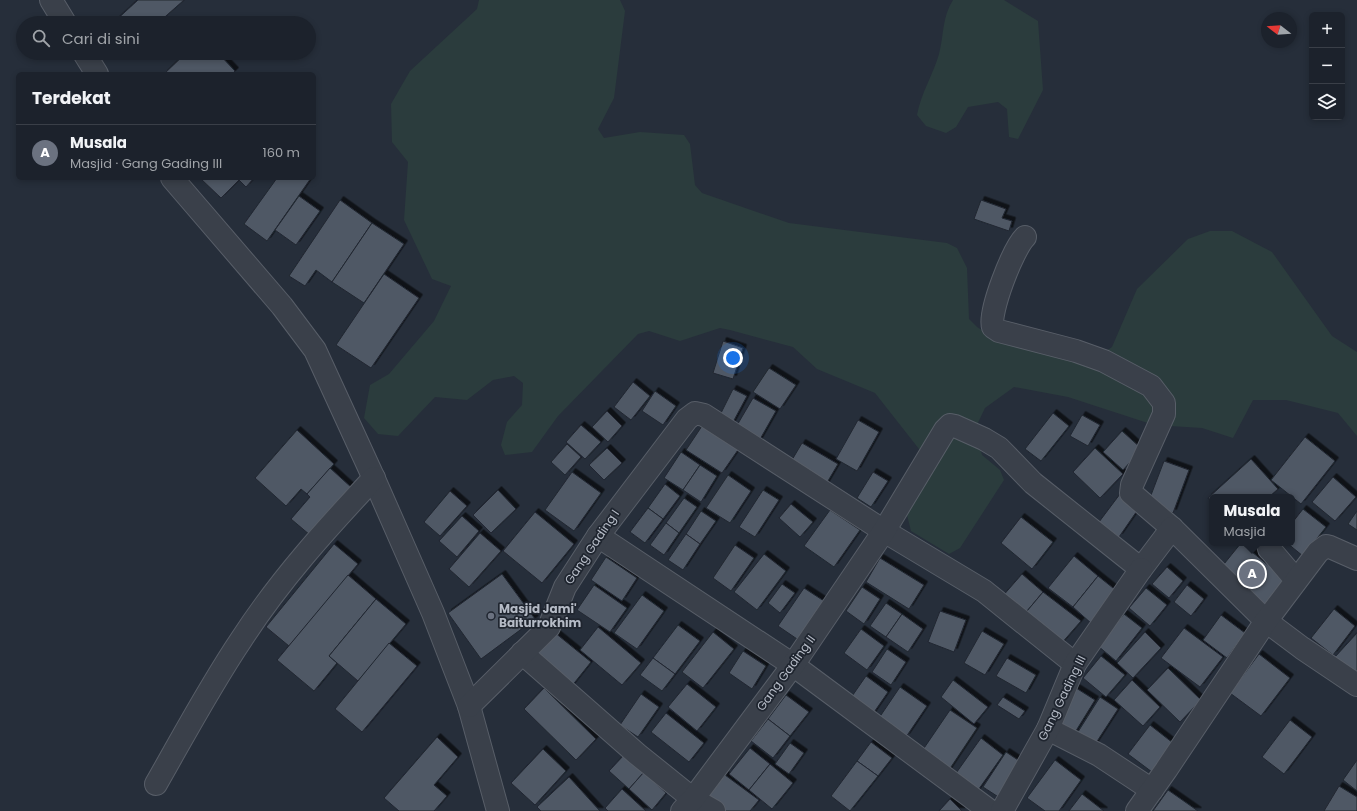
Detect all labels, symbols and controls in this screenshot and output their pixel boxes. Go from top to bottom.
north arrow [1261,12,1297,48]
map controls [1309,12,1345,120]
button: + [1309,12,1345,48]
search box [16,16,316,60]
icon: search [30,27,52,49]
text: Cari di sini [62,28,140,49]
button: − [1309,48,1345,84]
button: layers [1309,84,1345,120]
text: Terdekat [32,86,111,110]
text: Musala [70,132,127,153]
text: A [40,143,50,162]
text: 160 m [263,143,300,162]
text: Masjid · Gang Gading III [70,154,222,173]
your location [723,348,743,368]
popup [1209,494,1295,546]
text: Musala [1223,500,1281,521]
street label: Gang Gading I [560,506,623,587]
text: Masjid [1223,522,1265,541]
pin: A [1239,559,1265,589]
place label: Masjid Jami' Baiturrokhim [499,600,582,631]
marker: Masjid Jami' Baiturrokhim [486,611,496,621]
street label: Gang Gading II [752,631,819,714]
street label: Gang Gading III [1034,652,1090,743]

